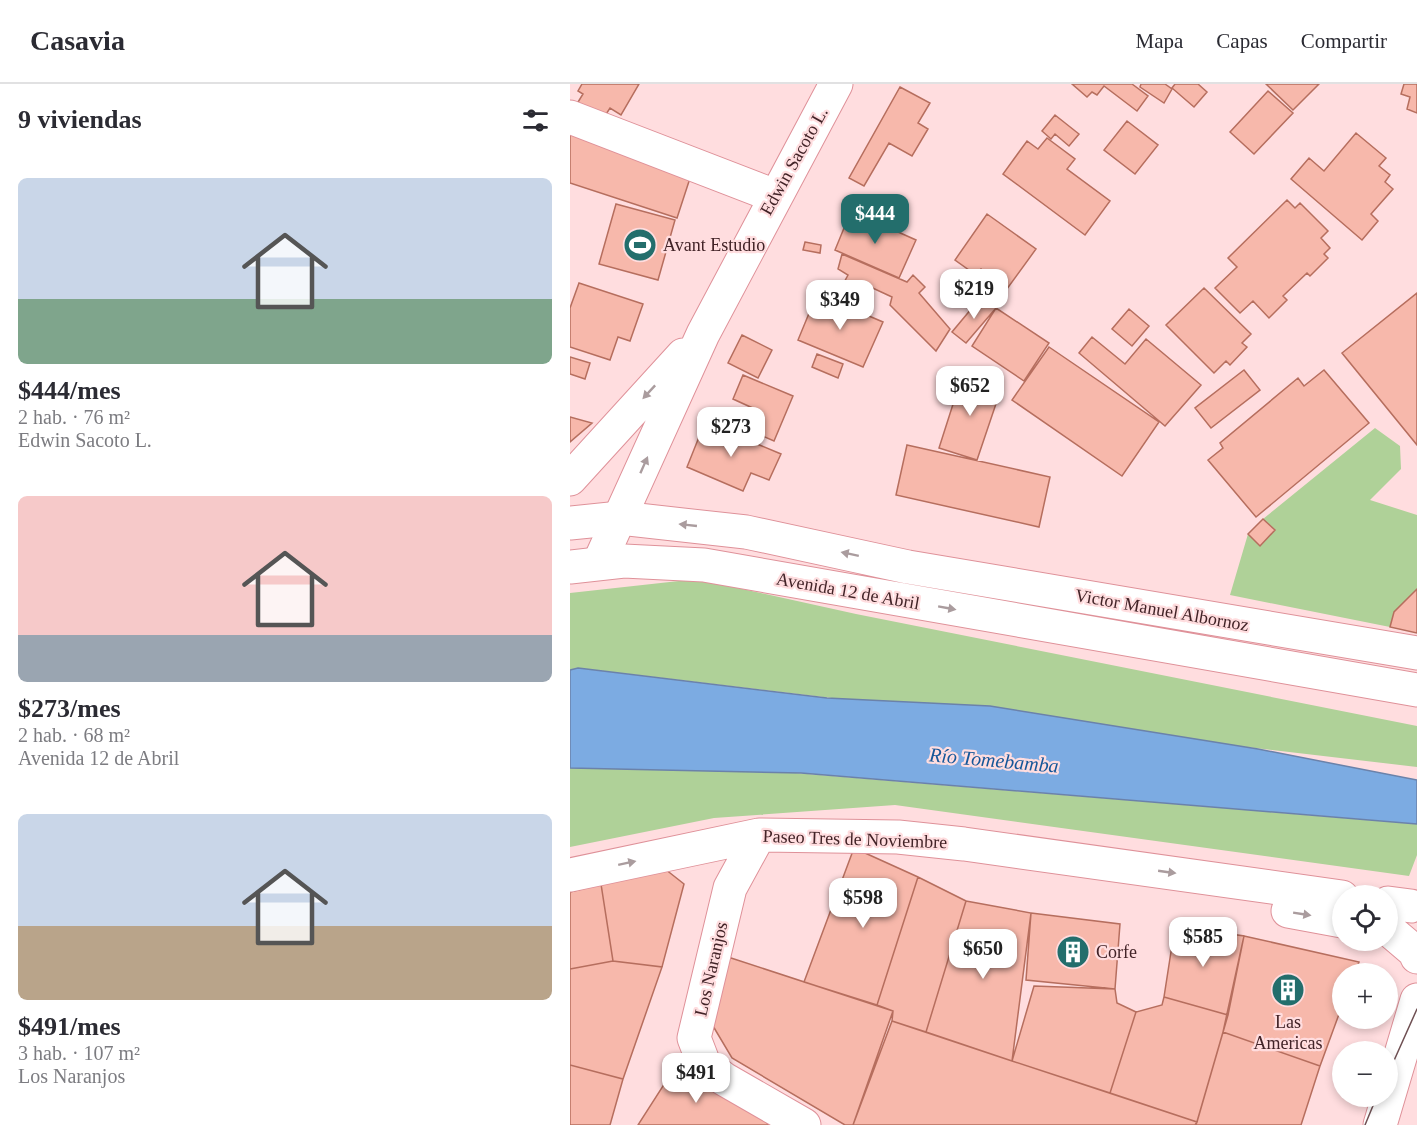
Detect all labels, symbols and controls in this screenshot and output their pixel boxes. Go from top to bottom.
text: Casavia [30,25,125,56]
text: Mapa [1136,29,1183,53]
text: Capas [1216,29,1268,53]
text: Compartir [1301,29,1387,53]
street label: Edwin Sacoto L. [756,103,832,219]
icon: filters [519,104,552,137]
text: 9 viviendas [18,105,142,134]
pin: $444 [839,194,911,245]
text: $444 [855,202,895,224]
icon: home [231,217,339,325]
sports icon: Avant Estudio [622,227,658,263]
place label: Avant Estudio [663,235,765,255]
pin: $219 [938,269,1010,320]
text: $219 [954,277,994,299]
pin: $349 [804,280,876,331]
text: $349 [820,288,860,310]
pin: $652 [934,366,1006,417]
text: $652 [950,374,990,396]
text: $444/mes [18,376,121,405]
one-way arrow [643,384,656,399]
text: 2 hab. · 76 m² [18,406,130,428]
pin: $273 [695,407,767,458]
text: $273 [711,415,751,437]
text: Edwin Sacoto L. [18,429,152,451]
one-way arrow [640,456,649,473]
one-way arrow [678,521,697,530]
icon: home [231,535,339,643]
one-way arrow [841,549,860,559]
street label: Avenida 12 de Abril [775,569,921,613]
street label: Victor Manuel Albornoz [1074,585,1250,635]
one-way arrow [938,604,957,613]
text: $273/mes [18,694,121,723]
text: 2 hab. · 68 m² [18,724,130,746]
water label: Río Tomebamba [927,743,1060,777]
text: Avenida 12 de Abril [18,747,179,769]
street label: Paseo Tres de Noviembre [762,826,948,852]
icon: home [231,853,339,961]
one-way arrow [618,858,637,867]
one-way arrow [1158,868,1177,877]
pin: $598 [827,878,899,929]
map controls [1332,885,1398,1107]
button: locate [1332,885,1398,951]
text: $598 [843,886,883,908]
one-way arrow [1293,909,1312,918]
pin: $585 [1167,917,1239,968]
street label: Los Naranjos [690,920,732,1018]
text: $585 [1183,925,1223,947]
pin: $650 [947,929,1019,980]
building icon: Corfe [1055,934,1091,970]
text: $650 [963,937,1003,959]
place label: Corfe [1096,942,1137,962]
button: + [1332,963,1398,1029]
building icon: Las Americas [1270,972,1306,1008]
text: $491/mes [18,1012,121,1041]
place label: Las Americas [1254,1012,1322,1053]
button: − [1332,1041,1398,1107]
text: 3 hab. · 107 m² [18,1042,140,1064]
pin: $491 [660,1053,732,1104]
text: $491 [676,1061,716,1083]
text: Los Naranjos [18,1065,125,1087]

